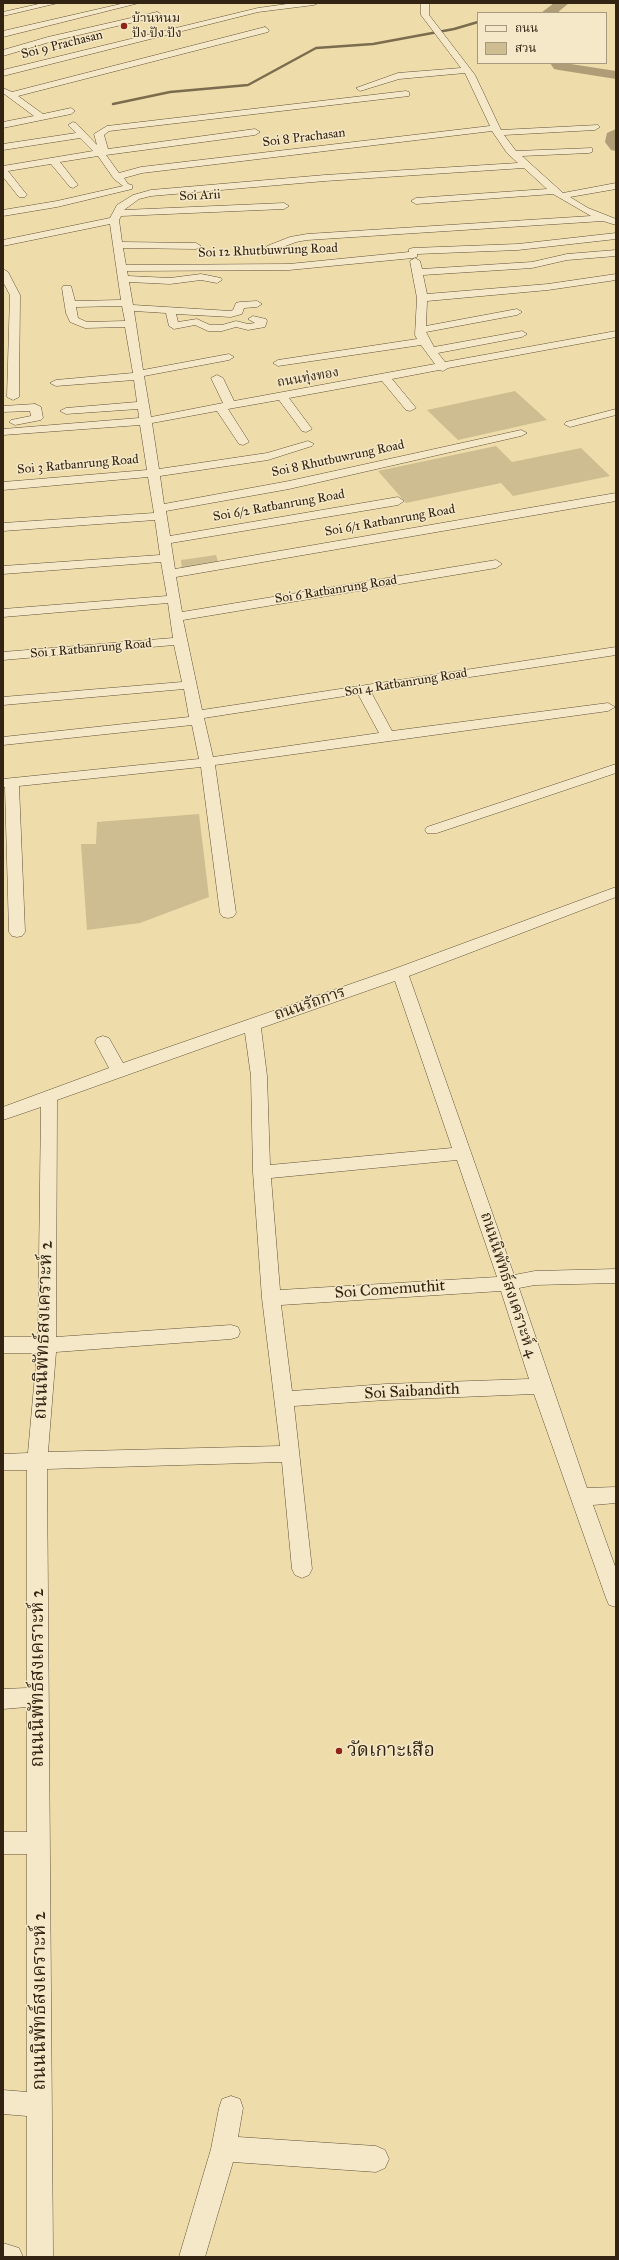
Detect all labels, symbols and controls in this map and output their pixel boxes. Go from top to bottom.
place label: บ้านหนม ปัง ปัง ปัง [132,11,182,42]
legend [477,12,607,64]
marker: บ้านหนม ปัง ปัง ปัง [119,21,129,31]
text: ถนน [515,21,538,35]
street label: Soi 9 Prachasan [20,27,104,63]
text: สวน [515,41,536,55]
street label: Soi 8 Prachasan [262,125,346,151]
street label: Soi Arii [179,187,221,205]
street label: Soi 12 Rhutbuwrung Road [198,241,338,261]
street label: ถนนทุ่งทอง [276,365,340,391]
street label: Soi 8 Rhutbuwrung Road [270,437,406,481]
street label: Soi 3 Ratbanrung Road [17,452,139,478]
street label: Soi 6/2 Ratbanrung Road [212,487,346,525]
street label: Soi 6/1 Ratbanrung Road [324,502,456,540]
street label: Soi 6 Ratbanrung Road [274,573,398,607]
street label: Soi 1 Ratbanrung Road [30,636,152,662]
street label: Soi 4 Ratbanrung Road [344,666,468,700]
street label: ถนนรัถการ [272,983,348,1025]
street label: ถนนนิพัทธ์สงเคราะห์ 4 [475,1210,541,1360]
street label: ถนนนิพัทธ์สงเคราะห์ 2 [29,1240,59,1420]
street label: Soi Comemuthit [334,1277,446,1303]
street label: Soi Saibandith [364,1380,460,1404]
street label: ถนนนิพัทธ์สงเคราะห์ 2 [27,1588,49,1768]
place label: วัดเกาะเสือ [347,1740,435,1762]
marker: วัดเกาะเสือ [334,1746,344,1756]
street label: ถนนนิพัทธ์สงเคราะห์ 2 [29,1911,51,2091]

